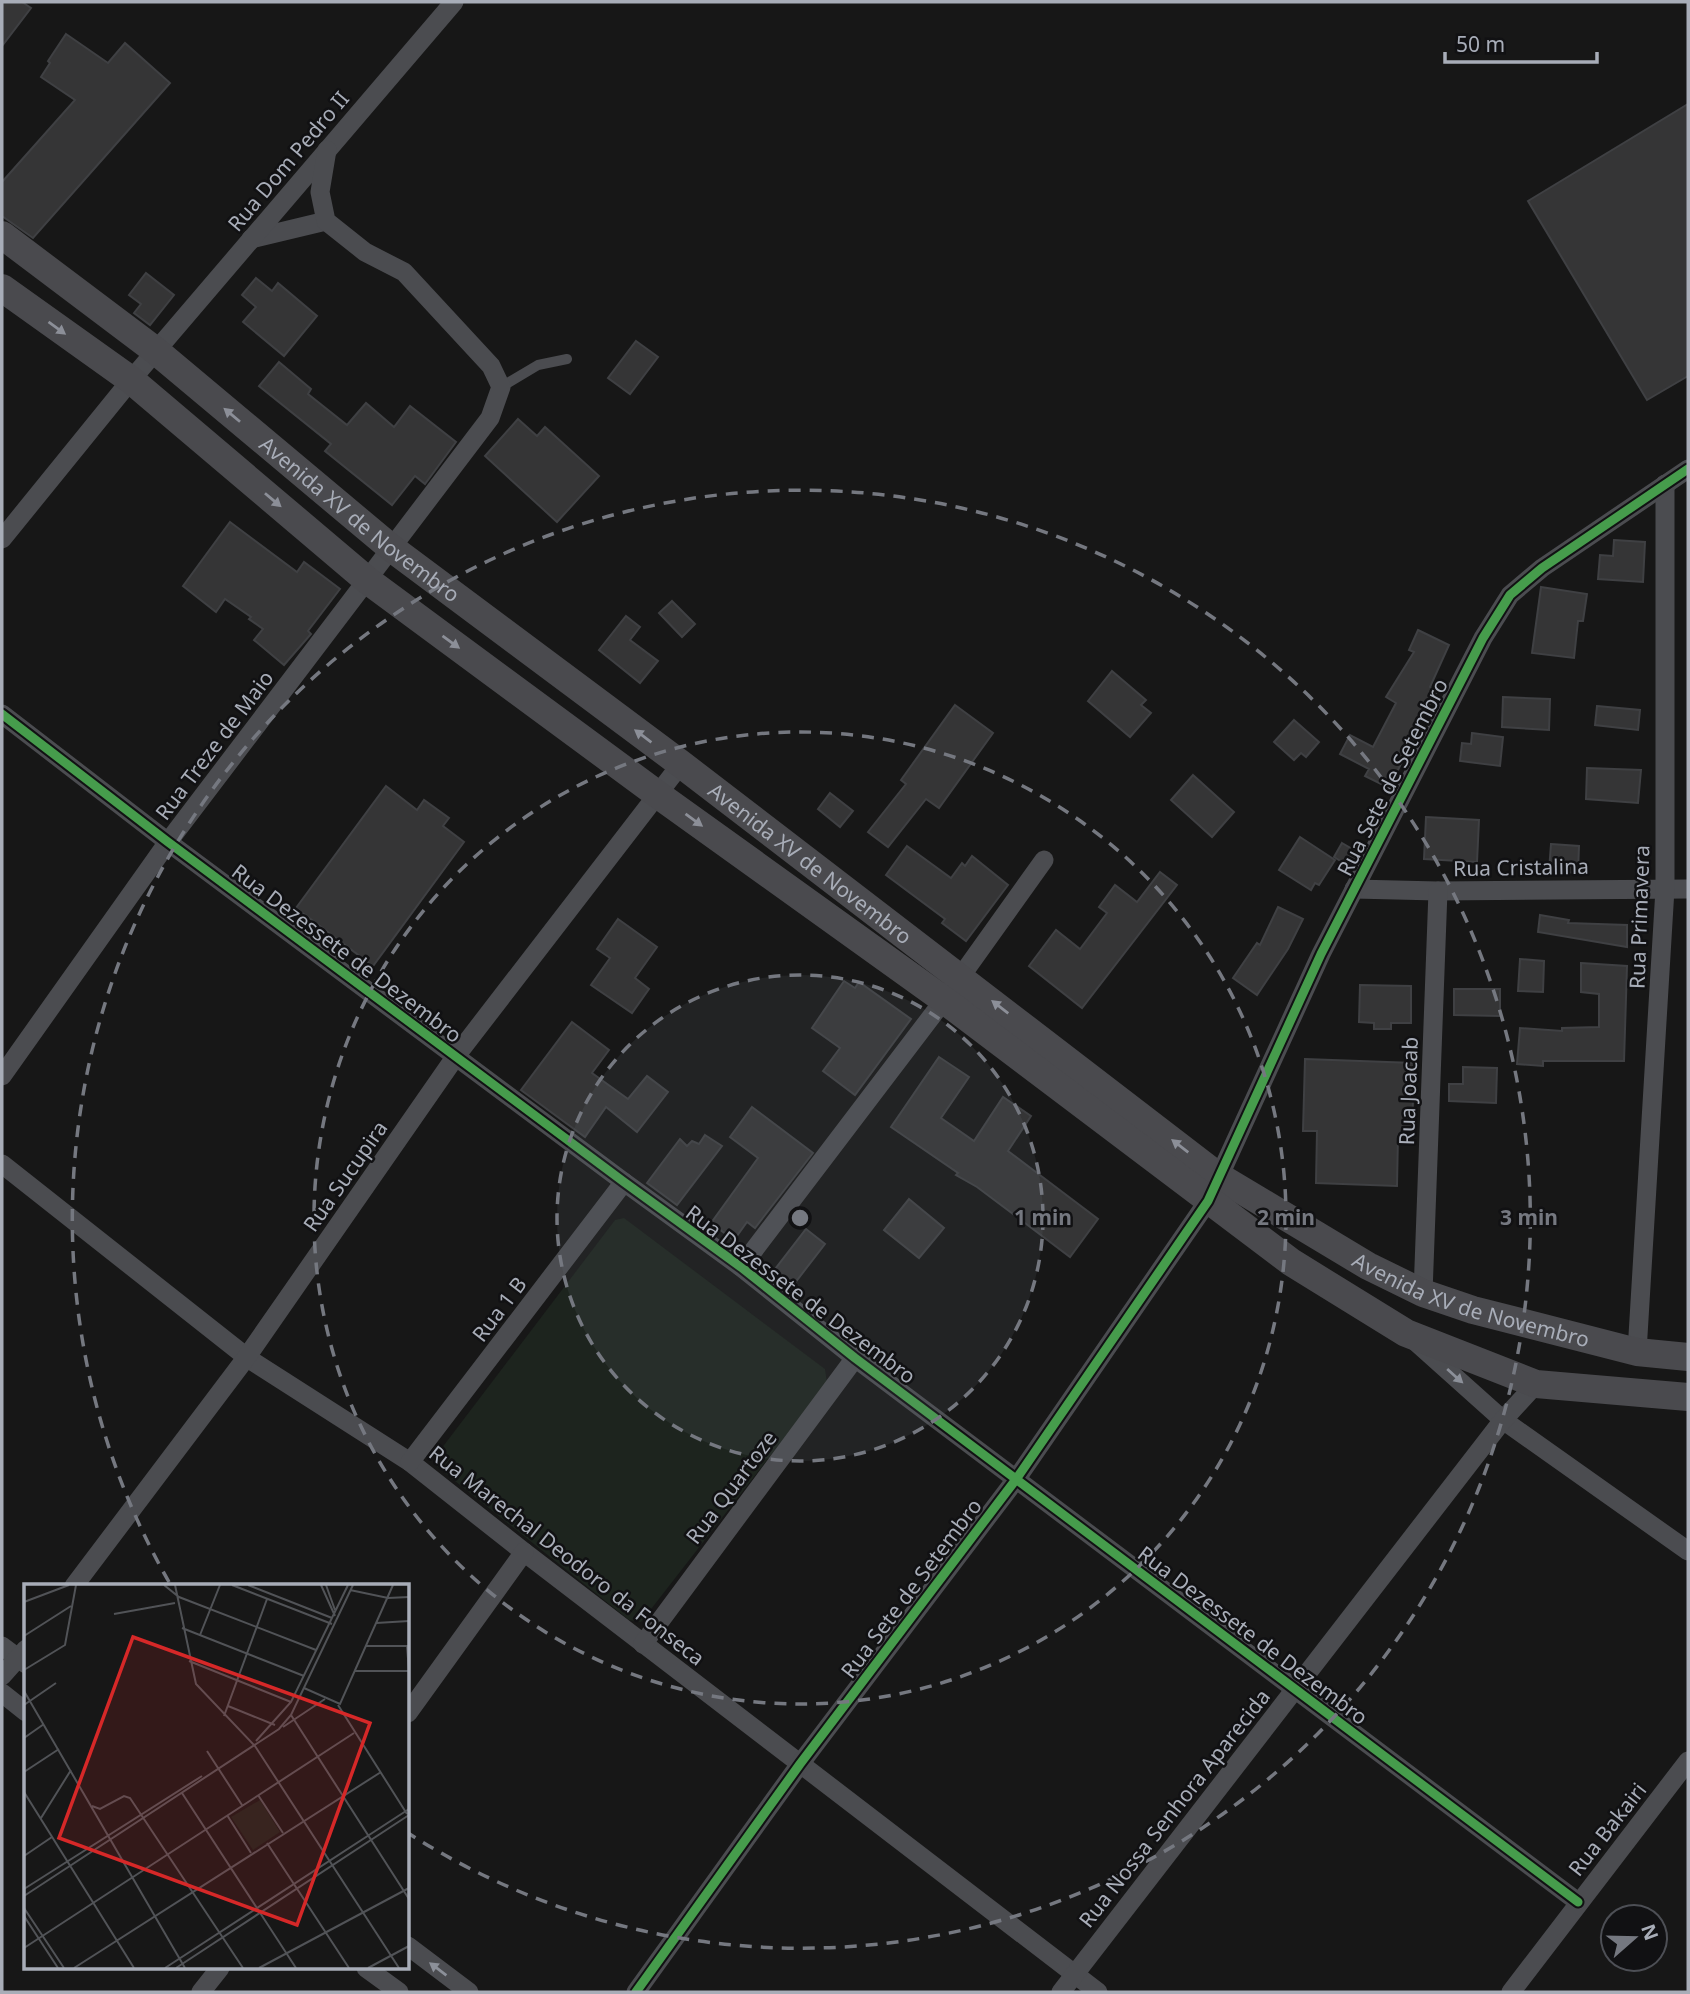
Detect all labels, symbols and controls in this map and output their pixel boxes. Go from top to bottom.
scale bar [1445,21,1597,65]
text: 50 m [1456,30,1505,58]
street label: Rua Dom Pedro II [221,85,355,237]
one-way arrow [48,321,66,335]
one-way arrow [224,408,241,423]
street label: Avenida XV de Novembro [254,430,465,608]
one-way arrow [265,492,282,507]
one-way arrow [442,634,460,648]
street label: Rua Treze de Maio [149,665,279,825]
street label: Rua Sete de Setembro [1330,673,1454,881]
one-way arrow [634,729,652,743]
street label: Avenida XV de Novembro [703,776,918,950]
one-way arrow [685,813,703,827]
street label: Rua Primavera [1622,845,1656,989]
street label: Rua Cristalina [1453,852,1589,882]
street label: Rua Dezessete de Dezembro [226,857,468,1049]
one-way arrow [991,1000,1009,1015]
street label: Rua Joacab [1392,1036,1424,1146]
street label: Rua Sucupira [296,1115,394,1237]
one-way arrow [1171,1139,1189,1154]
street label: Rua Dezessete de Dezembro [680,1198,922,1390]
text: 1 min [1014,1203,1072,1231]
text: 2 min [1257,1203,1315,1231]
text: 3 min [1500,1203,1558,1231]
centre of rings [788,1206,812,1230]
street label: Avenida XV de Novembro [1347,1246,1593,1353]
street label: Rua 1 B [465,1271,533,1347]
one-way arrow [1446,1368,1464,1384]
street label: Rua Quartoze [679,1425,783,1549]
street label: Rua Marechal Deodoro da Fonseca [423,1439,711,1671]
street label: Rua Sete de Setembro [834,1492,988,1684]
street label: Rua Dezessete de Dezembro [1132,1539,1374,1731]
inset map [24,1584,410,1969]
street label: Rua Nossa Senhora Aparecida [1072,1683,1276,1933]
street label: Rua Bakairi [1562,1777,1652,1881]
north arrow [1599,1903,1669,1973]
text: N [1635,1920,1665,1944]
one-way arrow [430,1962,448,1977]

